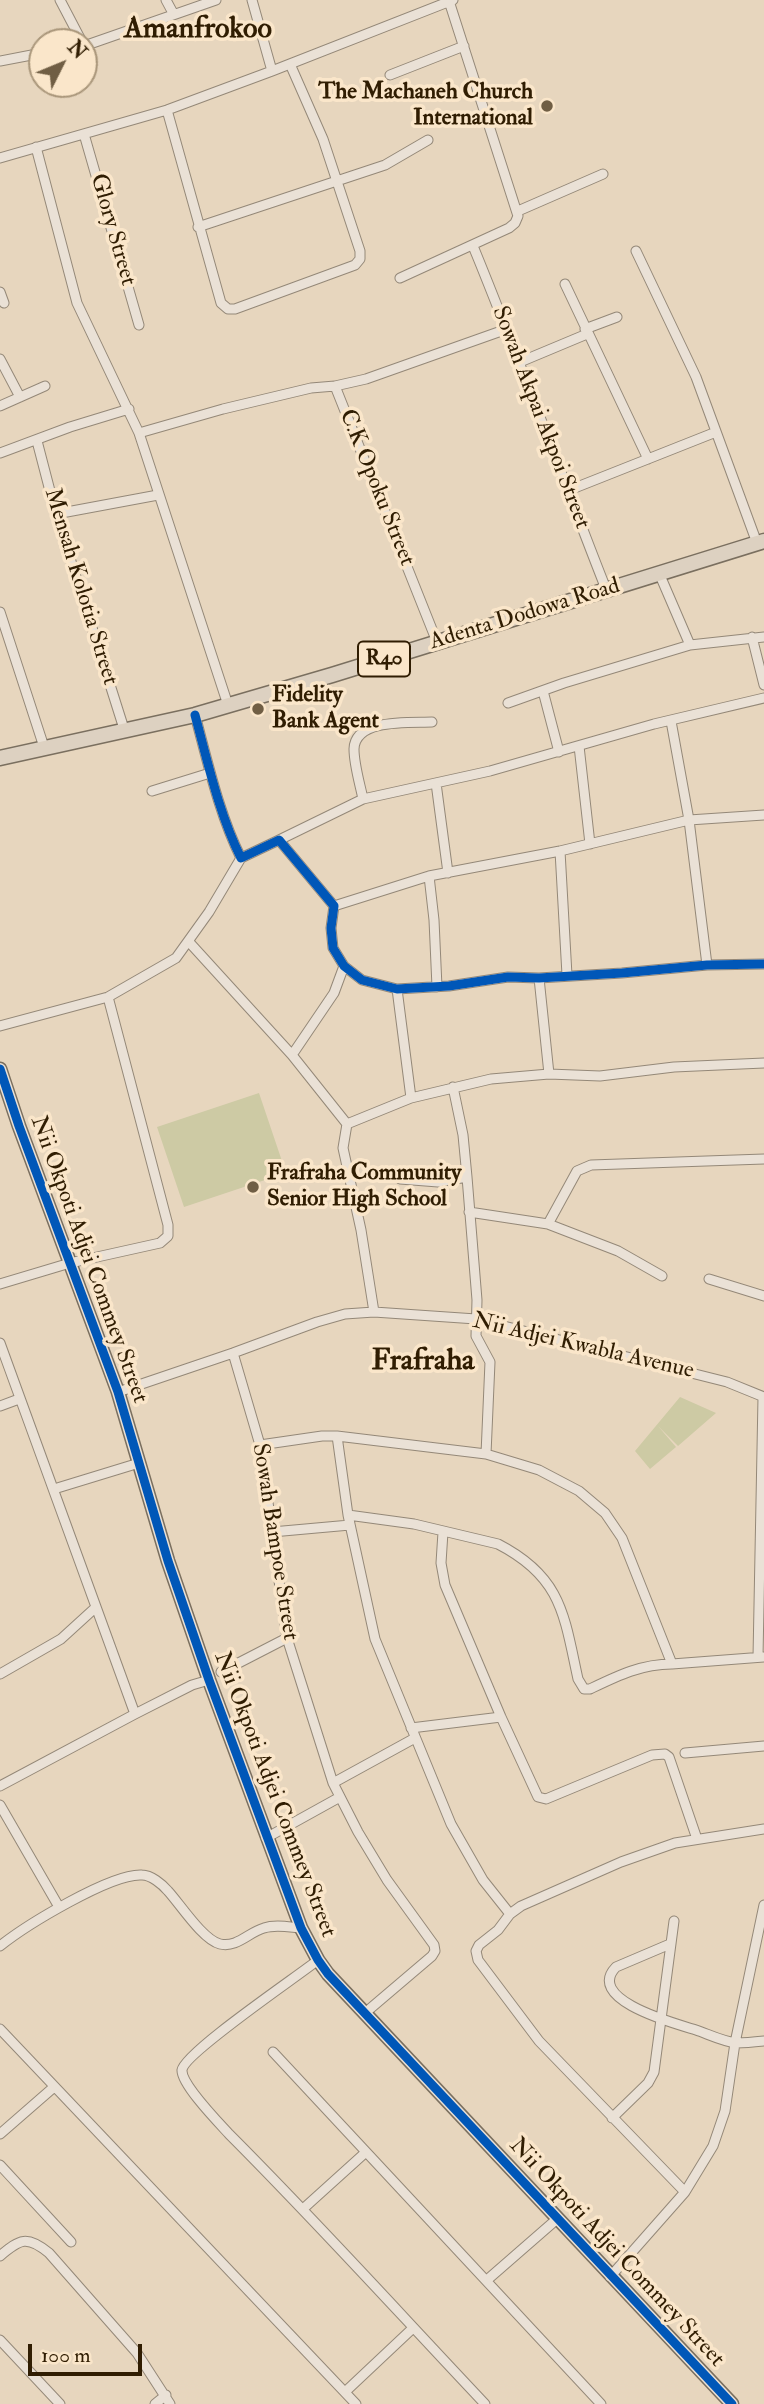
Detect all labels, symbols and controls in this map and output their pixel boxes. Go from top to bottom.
district label: Amanfrokoo [124,13,272,49]
north arrow [28,28,98,98]
text: N [62,36,91,64]
place label: The Machaneh Church International [318,79,533,133]
marker: The Machaneh Church International [539,98,555,114]
street label: Glory Street [83,171,141,289]
street label: Sowah Akpai Akpoi Street [485,303,595,533]
street label: C.K Opoku Street [332,406,420,570]
street label: Mensah Kolotia Street [37,485,123,689]
street label: Adenta Dodowa Road [426,573,624,657]
road number: R40 [358,642,410,676]
place label: Fidelity Bank Agent [272,682,379,736]
marker: Fidelity Bank Agent [250,701,266,717]
street label: Nii Okpoti Adjei Commey Street [23,1113,153,1407]
place label: Frafraha Community Senior High School [267,1160,461,1214]
marker: Frafraha Community Senior High School [245,1179,261,1195]
street label: Nii Adjei Kwabla Avenue [470,1308,696,1386]
district label: Frafraha [372,1345,474,1381]
street label: Sowah Bampoe Street [245,1442,303,1642]
street label: Nii Okpoti Adjei Commey Street [207,1648,341,1942]
street label: Nii Okpoti Adjei Commey Street [502,2133,730,2373]
scale bar [32,2330,145,2374]
text: 100 m [41,2342,91,2369]

